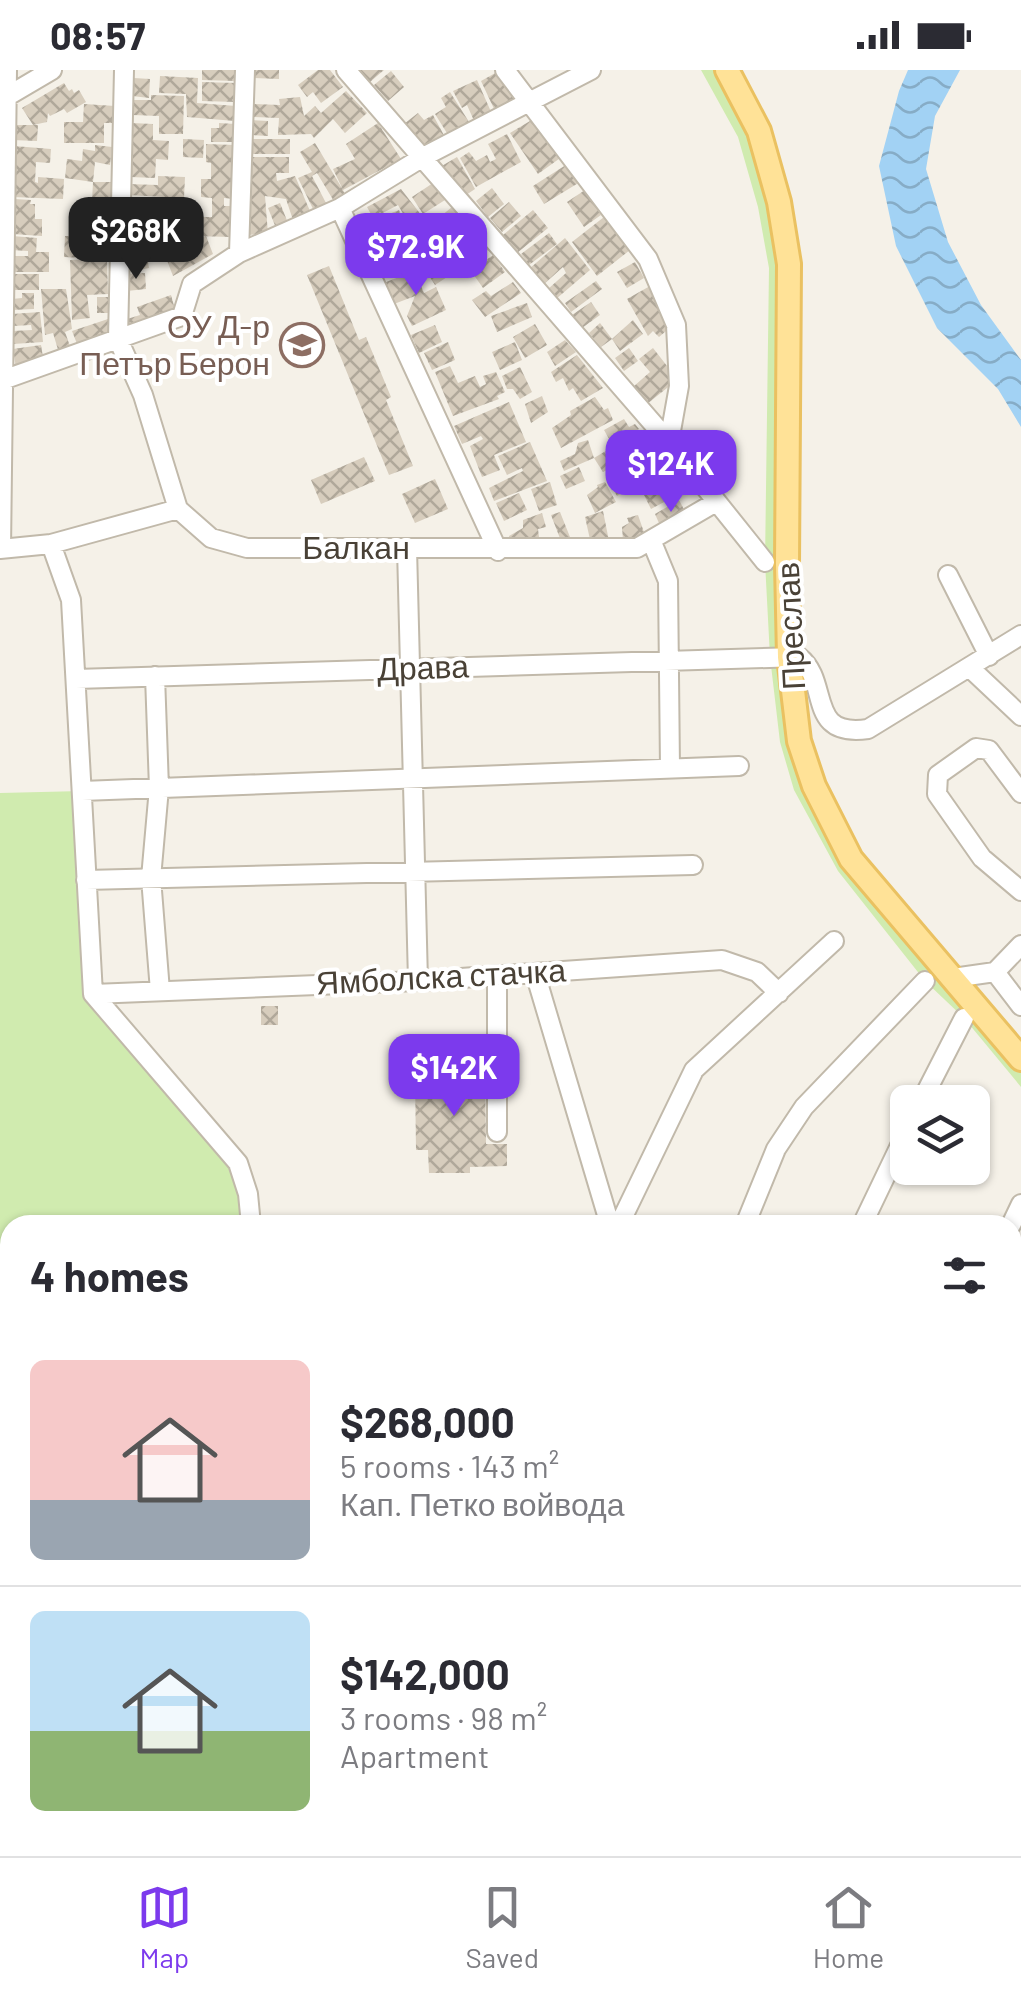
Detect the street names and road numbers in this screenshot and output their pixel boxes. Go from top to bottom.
street label: Балкан [302,527,410,565]
street label: Преслав [767,561,812,691]
street label: Драва [376,645,470,688]
street label: Ямболска стачка [315,949,567,1001]

